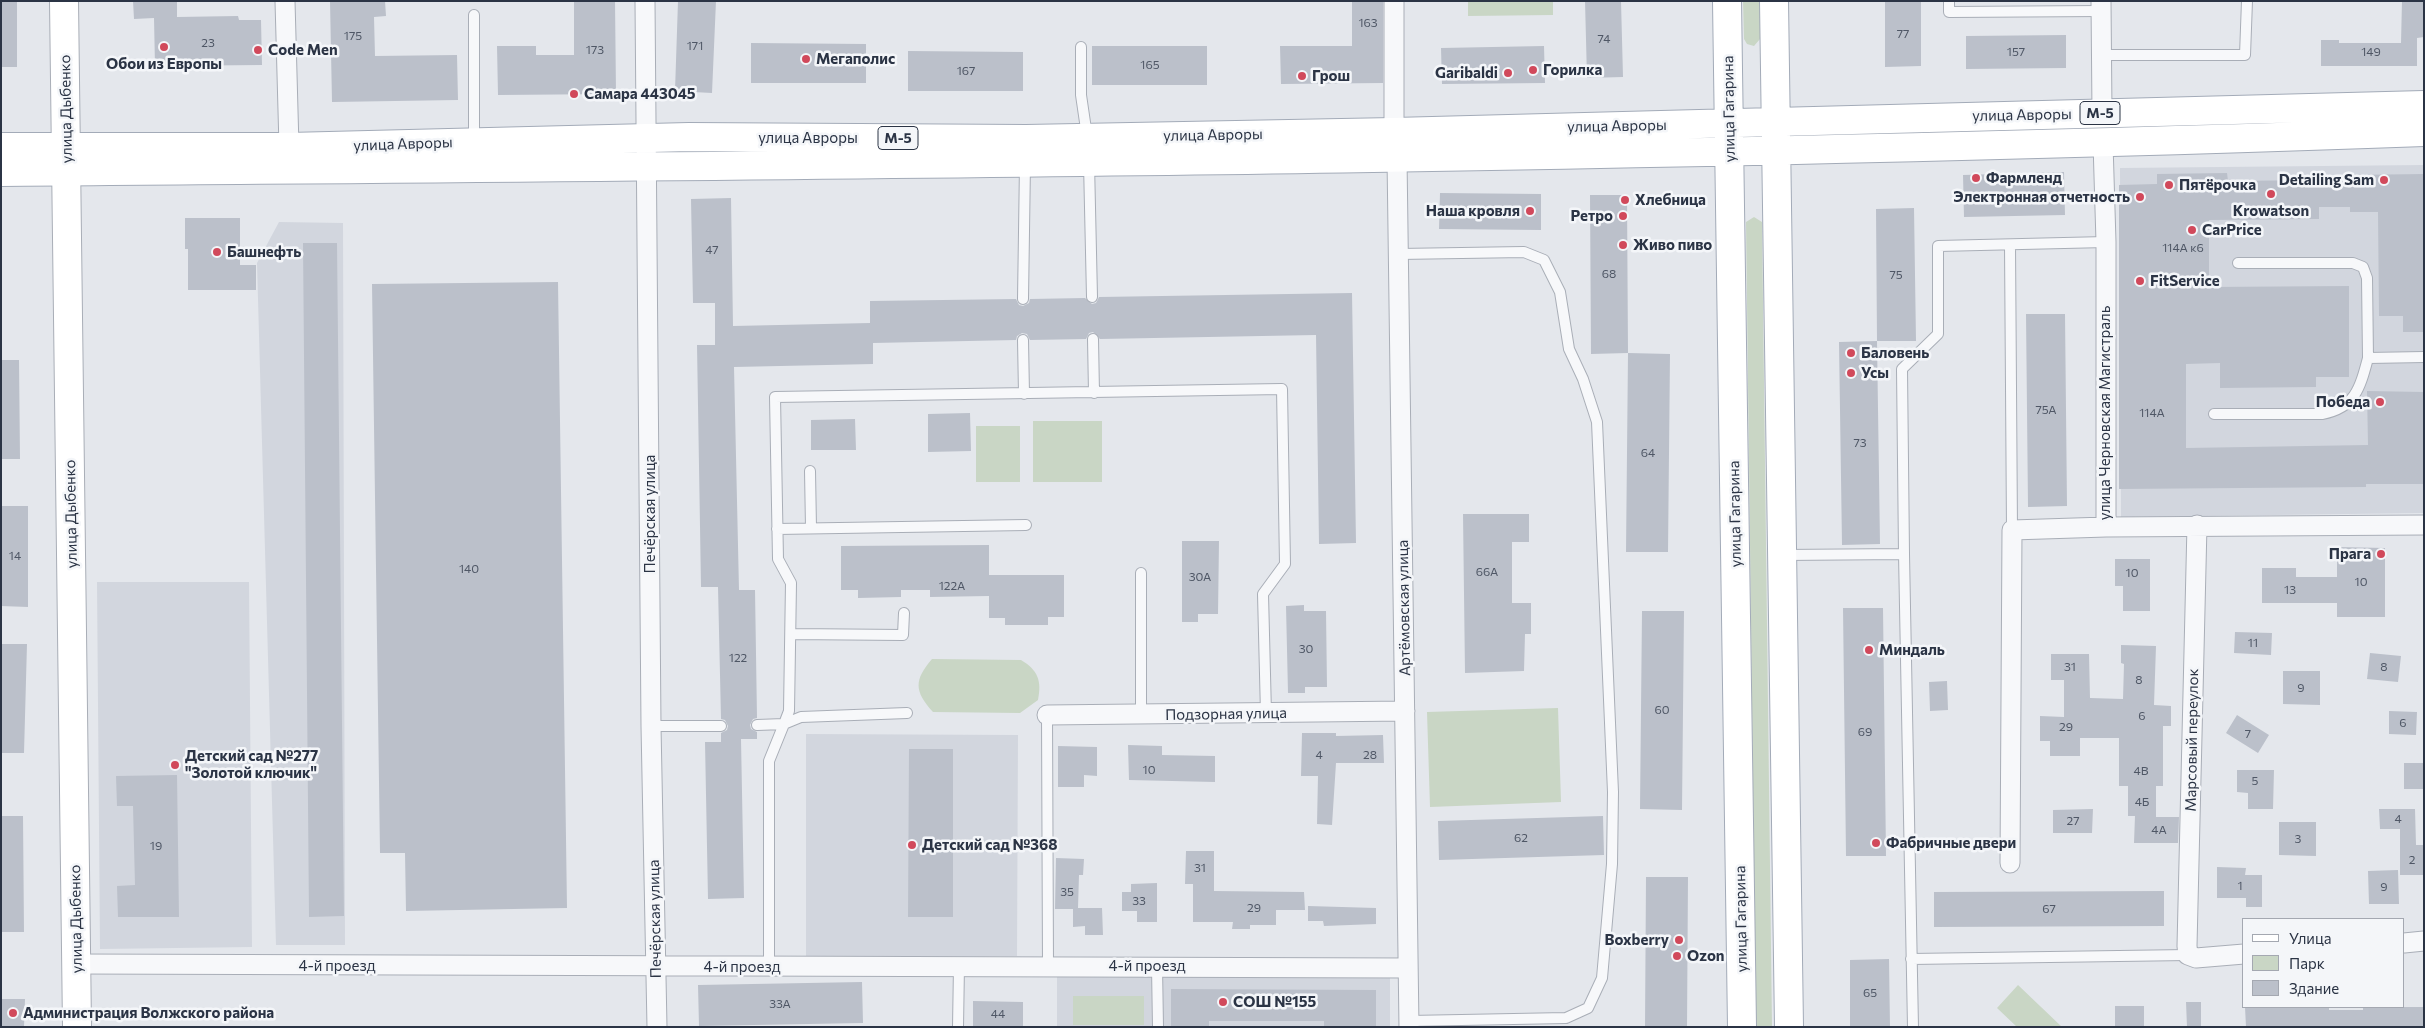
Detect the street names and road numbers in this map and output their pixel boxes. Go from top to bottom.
street label: улица Дыбенко [56,54,76,164]
street label: улица Гагарина [1719,55,1739,163]
road number: М-5 [2080,102,2120,125]
street label: улица Авроры [1972,105,2072,125]
street label: улица Авроры [1567,116,1667,136]
street label: улица Авроры [1163,125,1263,145]
road number: М-5 [878,126,918,150]
street label: улица Авроры [758,129,858,147]
street label: улица Авроры [353,133,453,155]
street label: улица Черновская Магистраль [2096,306,2114,520]
street label: Печёрская улица [641,455,659,573]
street label: улица Дыбенко [61,459,81,569]
street label: улица Гагарина [1725,460,1745,568]
street label: Артёмовская улица [1394,540,1414,676]
street label: Марсовый переулок [2182,668,2202,812]
street label: Подзорная улица [1165,704,1287,724]
street label: Печёрская улица [645,859,665,979]
street label: улица Дыбенко [66,864,86,974]
street label: улица Гагарина [1731,865,1751,973]
street label: 4-й проезд [298,957,376,975]
street label: 4-й проезд [1108,957,1186,975]
street label: 4-й проезд [703,958,781,976]

